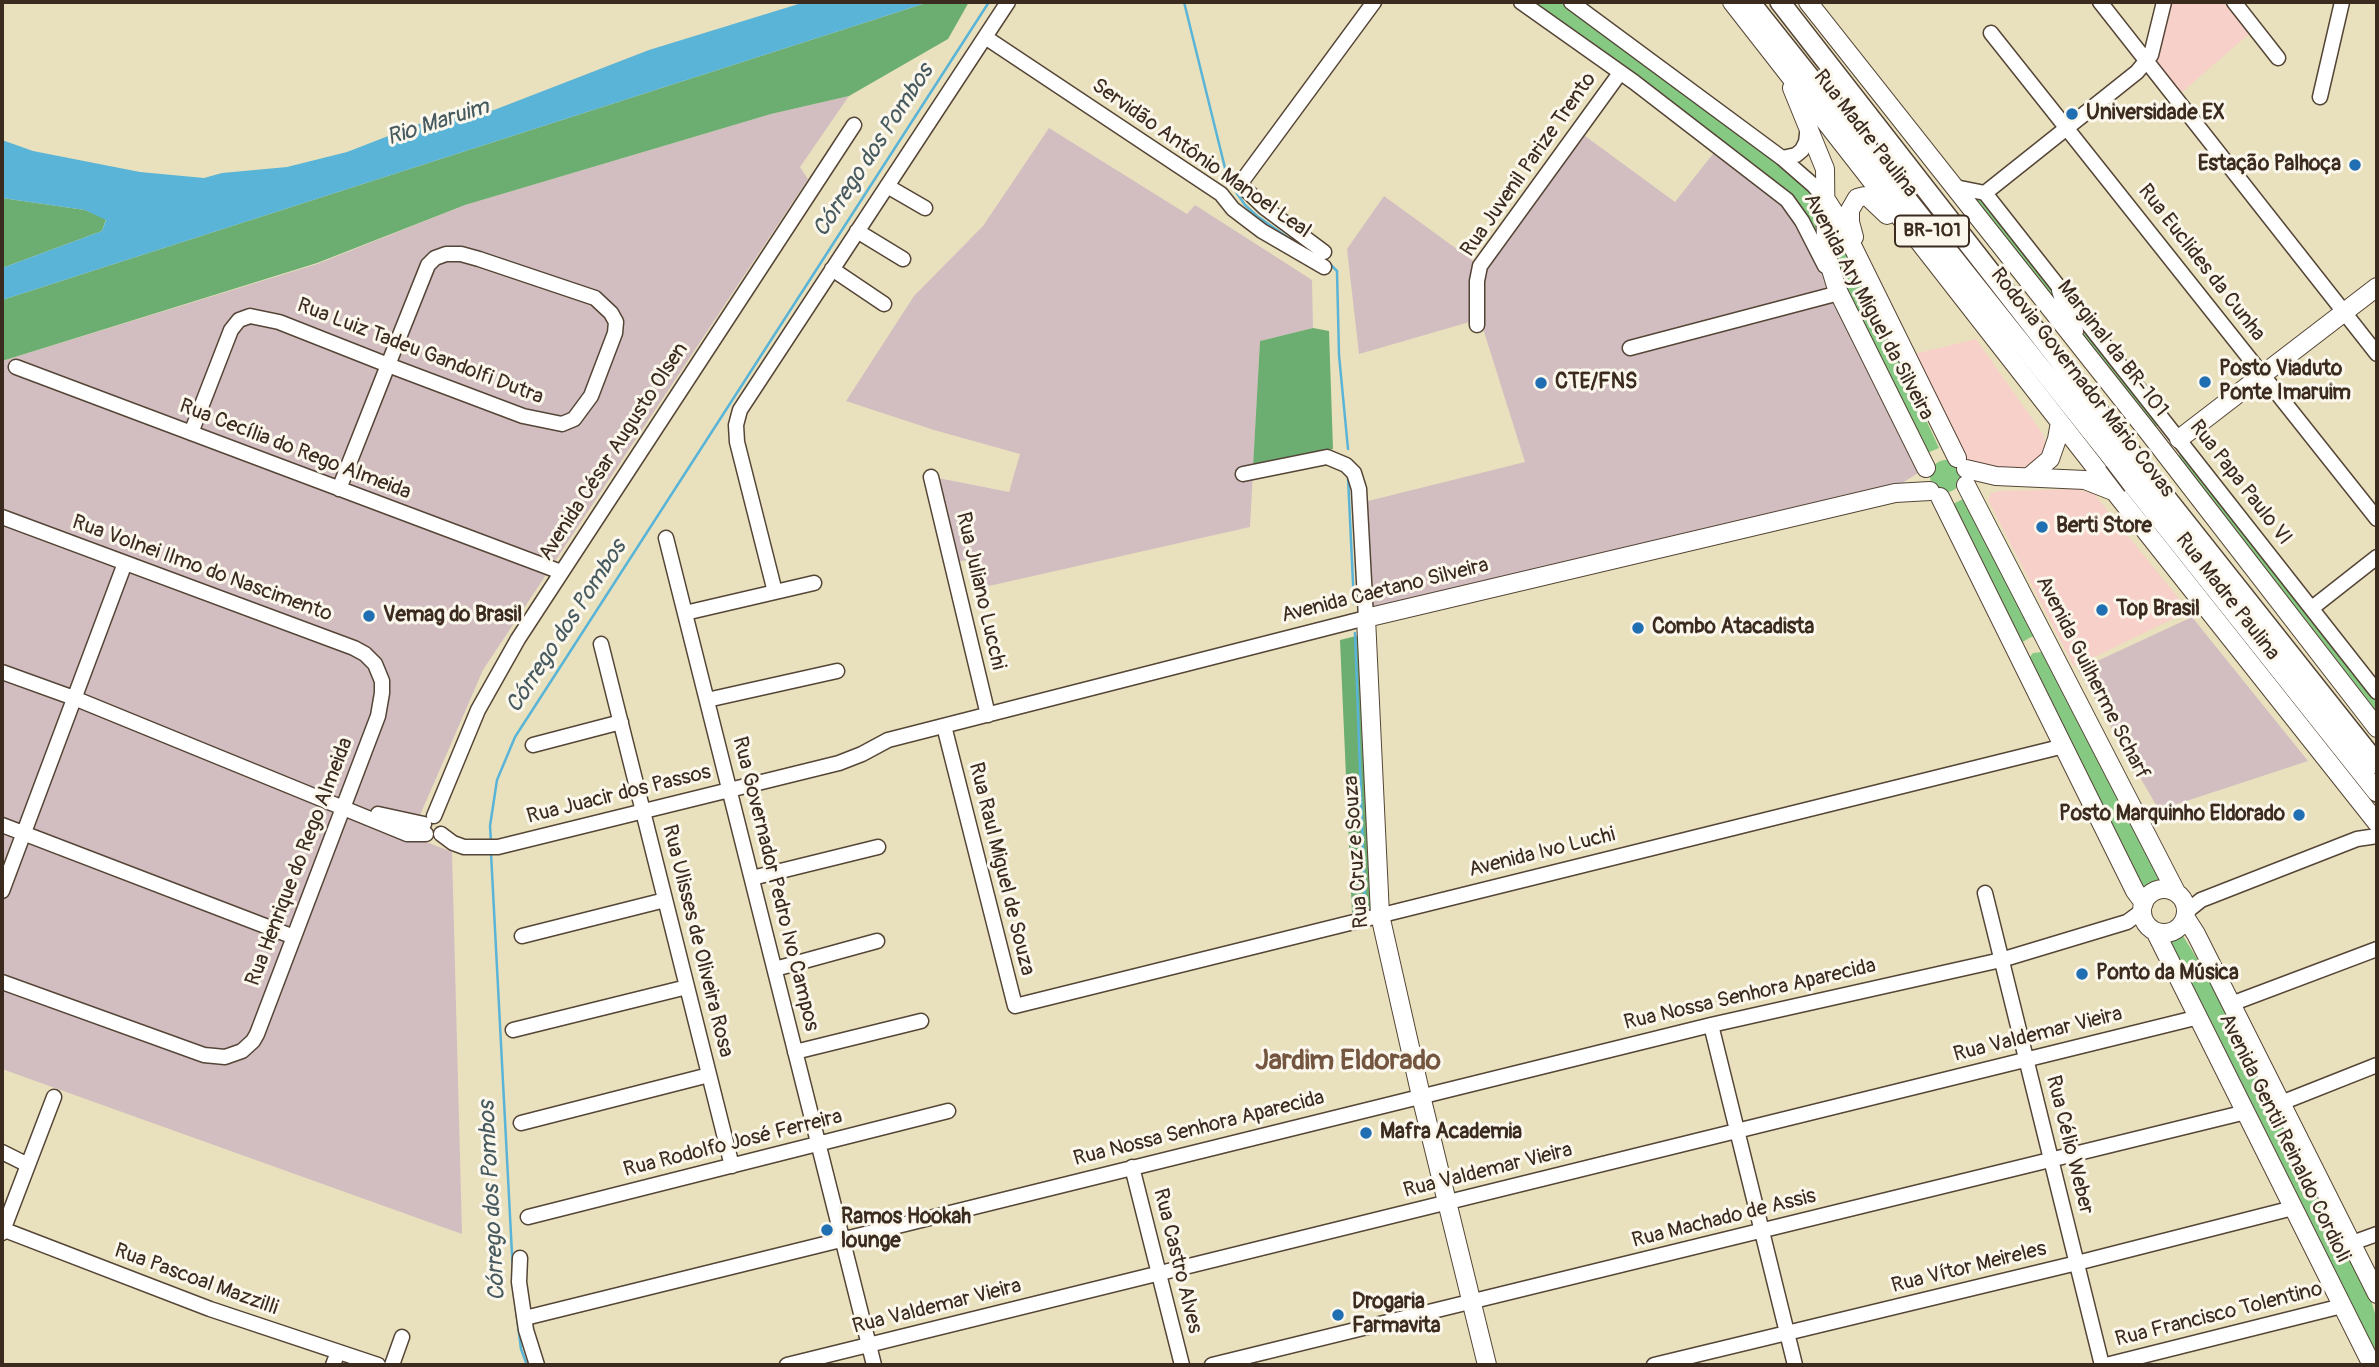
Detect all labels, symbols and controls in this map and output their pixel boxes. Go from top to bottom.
water label: Córrego dos Pombos [808,60,940,242]
street label: Rua Madre Paulina [1807,65,1923,203]
street label: Rua Juvenil Parize Trento [1456,68,1602,262]
street label: Servidão Antônio Manoel Leal [1087,74,1315,244]
water label: Rio Maruim [383,94,493,152]
place label: Universidade EX [2086,101,2225,127]
marker: Universidade EX [2064,106,2080,122]
place label: Estação Palhoça [2198,152,2341,178]
marker: Estação Palhoça [2347,157,2363,173]
street label: Rua Euclides da Cunha [2132,179,2270,347]
street label: Avenida Ary Miguel da Silveira [1798,189,1938,425]
road number: BR-101 [1895,216,1969,246]
street label: Rodovia Governador Mário Covas [1985,263,2179,503]
street label: Marginal da BR-101 [2051,276,2173,422]
street label: Rua Luiz Tadeu Gandolfi Dutra [293,293,547,411]
street label: Avenida César Augusto Olsen [534,338,694,566]
place label: Posto Viaduto Ponte Imaruim [2219,357,2351,407]
place label: CTE/FNS [1555,370,1637,396]
marker: Posto Viaduto Ponte Imaruim [2197,374,2213,390]
marker: CTE/FNS [1533,375,1549,391]
street label: Rua Cecília do Rego Almeida [176,394,414,506]
street label: Rua Papa Paulo VI [2183,415,2297,551]
street label: Rua Volnei Ilmo do Nascimento [69,510,335,628]
street label: Rua Juliano Lucchi [950,510,1010,672]
place label: Berti Store [2056,514,2152,540]
marker: Berti Store [2034,519,2050,535]
street label: Rua Madre Paulina [2169,528,2285,666]
water label: Córrego dos Pombos [501,536,633,718]
street label: Avenida Caetano Silveira [1279,553,1491,629]
street label: Avenida Guilherme Scharf [2030,572,2154,784]
place label: Top Brasil [2116,597,2200,623]
marker: Top Brasil [2094,602,2110,618]
place label: Vemag do Brasil [383,603,522,629]
marker: Vemag do Brasil [361,608,377,624]
place label: Combo Atacadista [1652,615,1814,641]
marker: Combo Atacadista [1630,620,1646,636]
street label: Rua Henrique do Rego Almeida [241,734,359,990]
street label: Rua Governador Pedro Ivo Campos [726,734,824,1034]
street label: Rua Juacir dos Passos [524,760,714,830]
street label: Rua Raul Miguel de Souza [962,760,1040,978]
street label: Rua Cruz e Souza [1339,775,1375,929]
place label: Posto Marquinho Eldorado [2059,802,2285,828]
marker: Posto Marquinho Eldorado [2291,807,2307,823]
street label: Rua Ulisses de Oliveira Rosa [656,822,738,1060]
street label: Avenida Ivo Luchi [1466,823,1618,883]
street label: Rua Nossa Senhora Aparecida [1622,954,1878,1036]
place label: Ponto da Música [2096,961,2239,987]
marker: Ponto da Música [2074,966,2090,982]
street label: Rua Valdemar Vieira [1951,1002,2125,1068]
street label: Avenida Gentil Reinaldo Cordioli [2213,1010,2355,1266]
district label: Jardim Eldorado [1255,1045,1441,1079]
street label: Rua Célio Weber [2040,1073,2098,1217]
street label: Rua Nossa Senhora Aparecida [1071,1086,1327,1172]
water label: Córrego dos Pombos [474,1100,512,1302]
street label: Rua Rodolfo José Ferreira [621,1105,845,1183]
place label: Mafra Academia [1380,1120,1522,1146]
marker: Mafra Academia [1358,1125,1374,1141]
street label: Rua Valdemar Vieira [1401,1138,1575,1204]
street label: Rua Machado de Assis [1629,1184,1819,1254]
street label: Rua Castro Alves [1147,1186,1207,1336]
place label: Ramos Hookah lounge [841,1205,971,1255]
marker: Ramos Hookah lounge [819,1222,835,1238]
street label: Rua Vítor Meireles [1889,1237,2049,1299]
street label: Rua Pascoal Mazzilli [111,1239,281,1321]
street label: Rua Valdemar Vieira [850,1274,1024,1340]
street label: Rua Francisco Tolentino [2113,1277,2325,1353]
place label: Drogaria Farmavita [1352,1290,1440,1340]
marker: Drogaria Farmavita [1330,1307,1346,1323]

